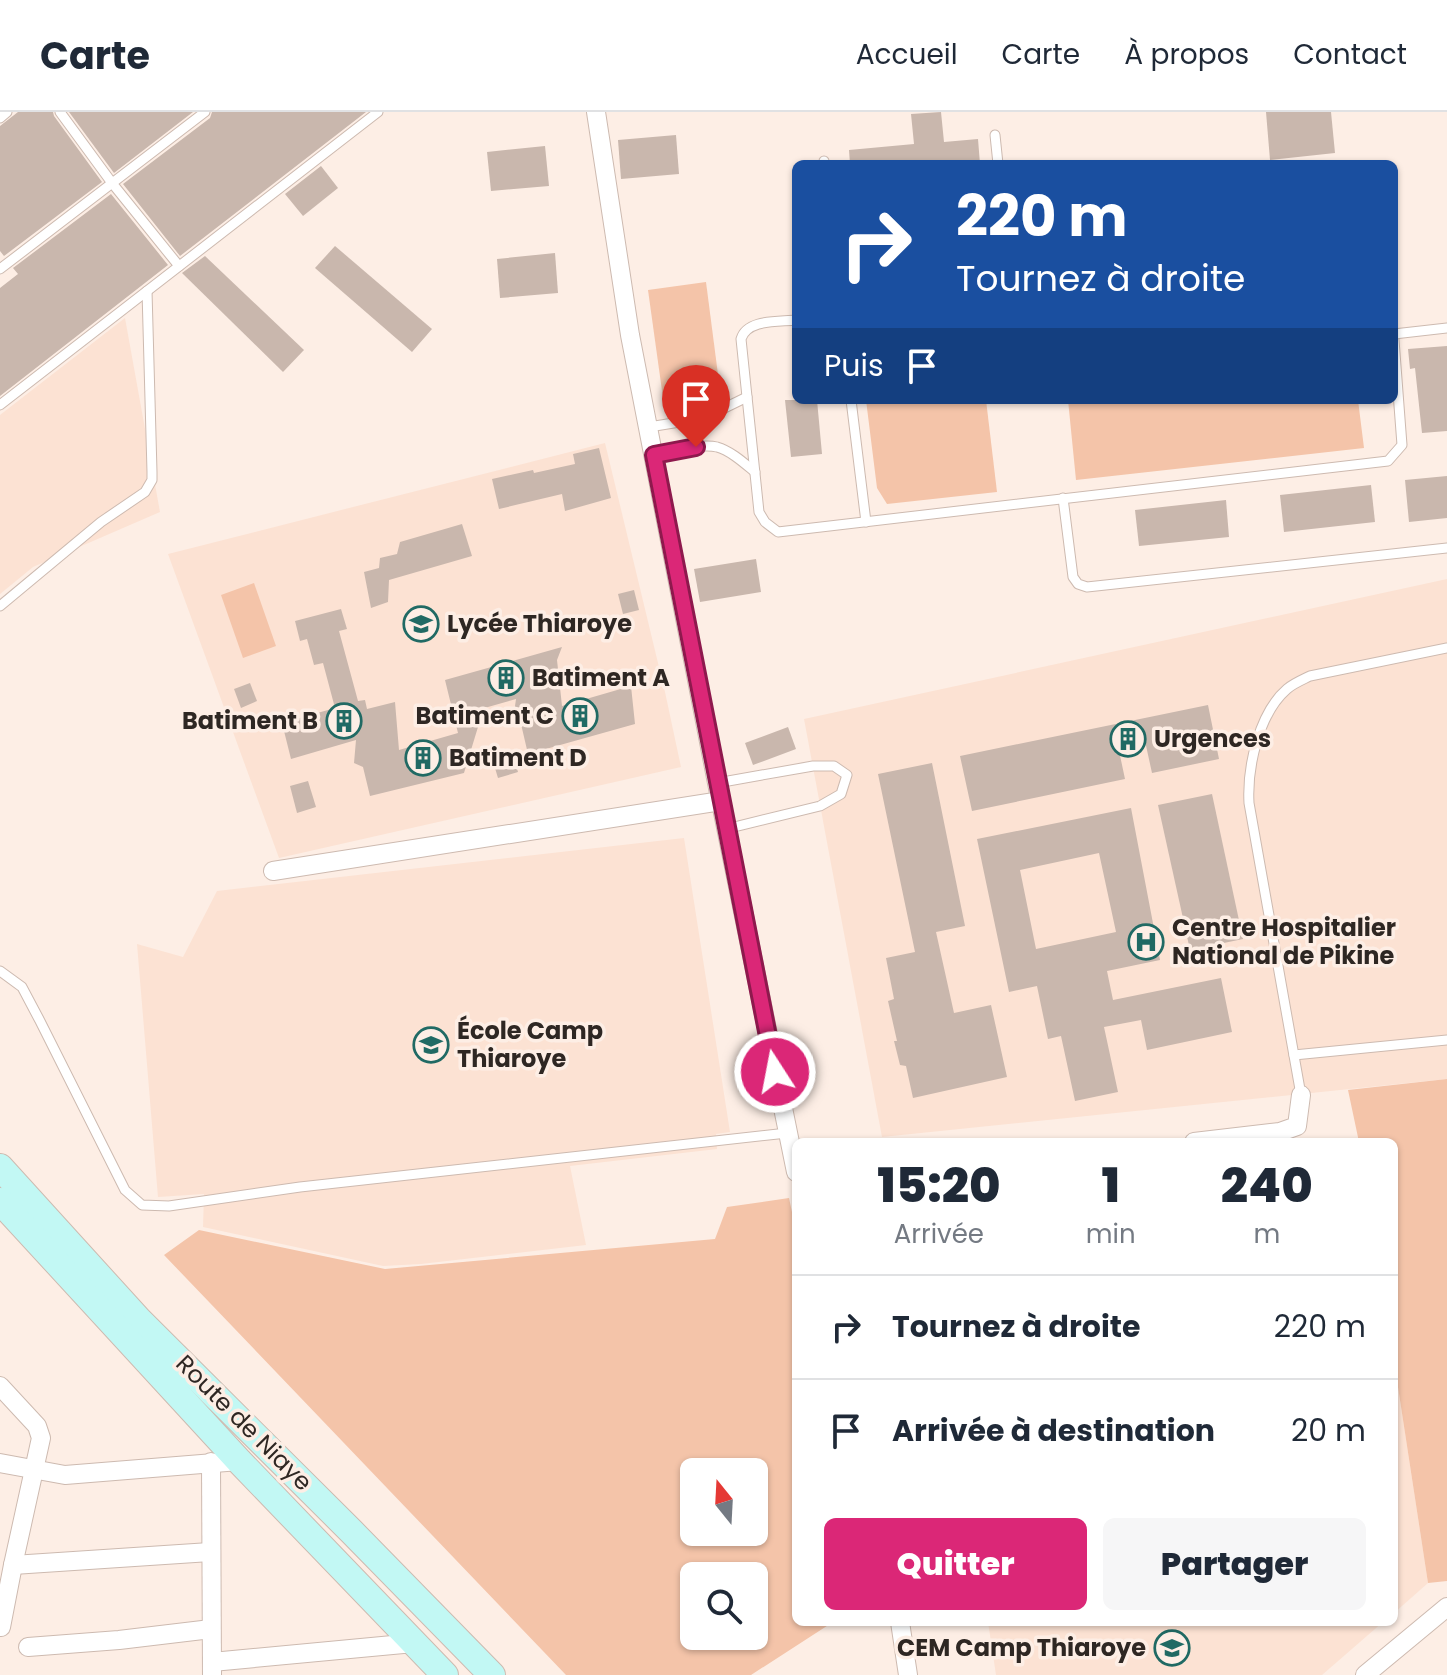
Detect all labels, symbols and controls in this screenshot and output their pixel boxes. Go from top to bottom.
text: Carte [40,29,150,82]
text: Accueil [856,35,958,74]
text: Carte [1002,35,1080,74]
text: À propos [1124,35,1249,74]
text: Contact [1293,35,1407,74]
text: 220 m [956,177,1128,256]
icon: right [824,192,928,296]
text: Tournez à droite [956,253,1245,304]
text: Puis [824,344,884,387]
icon: arrive [900,344,944,388]
pin [662,365,730,447]
icon: arrive [674,377,718,421]
school or university icon: Lycée Thiaroye [402,605,440,643]
place label: Lycée Thiaroye [447,607,632,640]
building icon: Batiment A [487,659,525,697]
place label: Batiment A [532,661,670,694]
building icon: Batiment C [561,697,599,735]
place label: Batiment C [416,699,554,732]
building icon: Batiment B [325,702,363,740]
place label: Batiment B [182,704,318,737]
building icon: Urgences [1109,720,1147,758]
place label: Urgences [1154,722,1271,755]
building icon: Batiment D [404,739,442,777]
place label: Batiment D [449,741,587,774]
place label: Centre Hospitalier National de Pikine [1172,911,1396,972]
hospital icon: Centre Hospitalier National de Pikine [1127,923,1165,961]
place label: École Camp Thiaroye [457,1014,603,1075]
school or university icon: École Camp Thiaroye [412,1026,450,1064]
position arrow [733,1030,817,1114]
text: 15:20 [877,1152,1001,1219]
text: 1 [1101,1152,1120,1219]
text: 240 [1221,1152,1313,1219]
text: Arrivée [894,1216,984,1252]
text: min [1086,1216,1136,1252]
text: m [1253,1216,1280,1252]
icon: right [824,1305,868,1349]
text: Tournez à droite [892,1305,1140,1348]
text: 220 m [1274,1305,1366,1348]
street label: Route de Niaye [169,1347,320,1498]
icon: arrive [824,1409,868,1453]
text: Arrivée à destination [892,1409,1215,1452]
text: 20 m [1291,1409,1366,1452]
north arrow [680,1458,768,1546]
map controls [680,1458,768,1650]
button: Quitter [824,1518,1087,1610]
button: Partager [1103,1518,1366,1610]
button: search [680,1562,768,1650]
school or university icon: CEM Camp Thiaroye [1153,1629,1191,1667]
place label: CEM Camp Thiaroye [897,1631,1146,1664]

